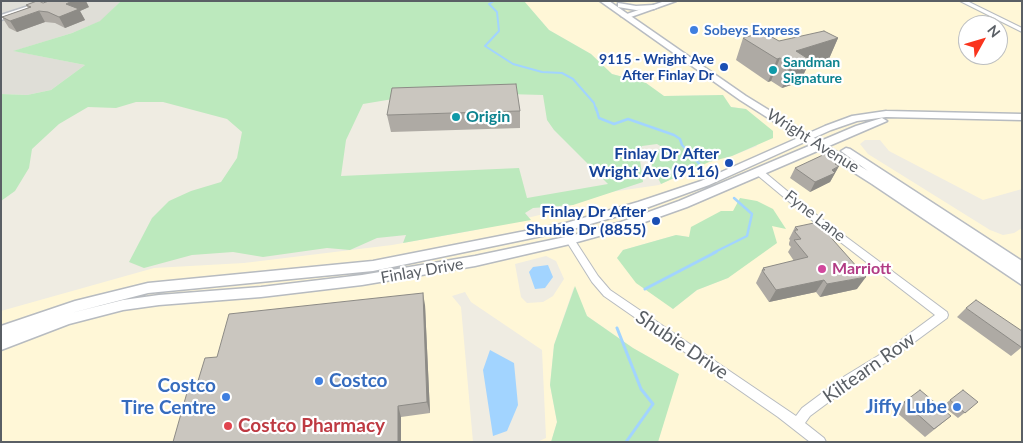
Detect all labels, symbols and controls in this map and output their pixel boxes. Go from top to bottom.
north arrow [958,15,1008,65]
text: N [984,21,1004,40]
place label: Sobeys Express [704,22,800,38]
marker: Sobeys Express [688,24,700,36]
place label: 9115 - Wright Ave After Finlay Dr [599,51,714,84]
place label: Sandman Signature [783,54,842,86]
marker: 9115 - Wright Ave After Finlay Dr [718,61,730,73]
marker: Sandman Signature [767,64,779,76]
street label: Wright Avenue [763,105,863,177]
place label: Origin [466,107,510,127]
marker: Origin [450,111,462,123]
place label: Finlay Dr After Wright Ave (9116) [589,144,719,182]
marker: Finlay Dr After Wright Ave (9116) [723,157,735,169]
street label: Fyne Lane [781,186,849,246]
place label: Finlay Dr After Shubie Dr (8855) [526,202,646,240]
marker: Finlay Dr After Shubie Dr (8855) [650,215,662,227]
street label: Finlay Drive [379,254,465,288]
place label: Marriott [832,259,891,279]
marker: Marriott [816,263,828,275]
street label: Shubie Drive [631,306,733,384]
street label: Kiltearn Row [819,328,919,408]
place label: Costco [329,370,388,392]
place label: Costco Tire Centre [121,375,216,419]
marker: Costco [313,375,325,387]
marker: Costco Tire Centre [220,391,232,403]
place label: Jiffy Lube [865,396,947,418]
marker: Jiffy Lube [951,401,963,413]
place label: Costco Pharmacy [238,415,385,437]
marker: Costco Pharmacy [222,420,234,432]

